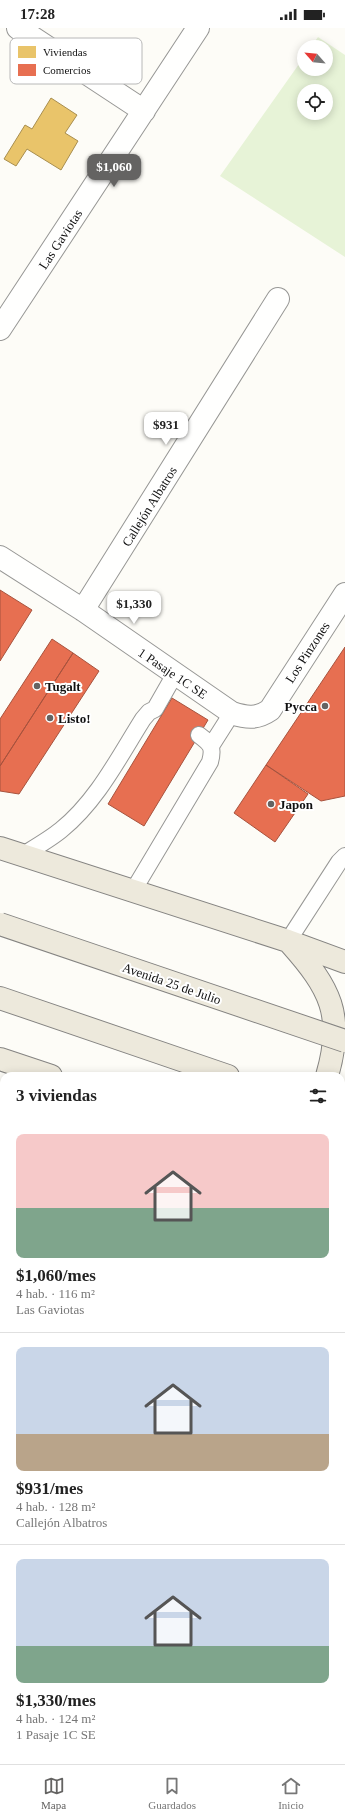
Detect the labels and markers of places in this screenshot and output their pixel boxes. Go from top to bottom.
pin: $1,060 [81,154,147,188]
pin: $931 [142,412,190,446]
pin: $1,330 [101,591,167,625]
place label: Tugalt [45,679,81,694]
marker: Tugalt [32,681,42,691]
place label: Pycca [285,699,317,714]
marker: Pycca [320,701,330,711]
place label: Listo! [58,711,91,726]
marker: Listo! [45,713,55,723]
place label: Japon [279,797,314,812]
marker: Japon [266,799,276,809]

